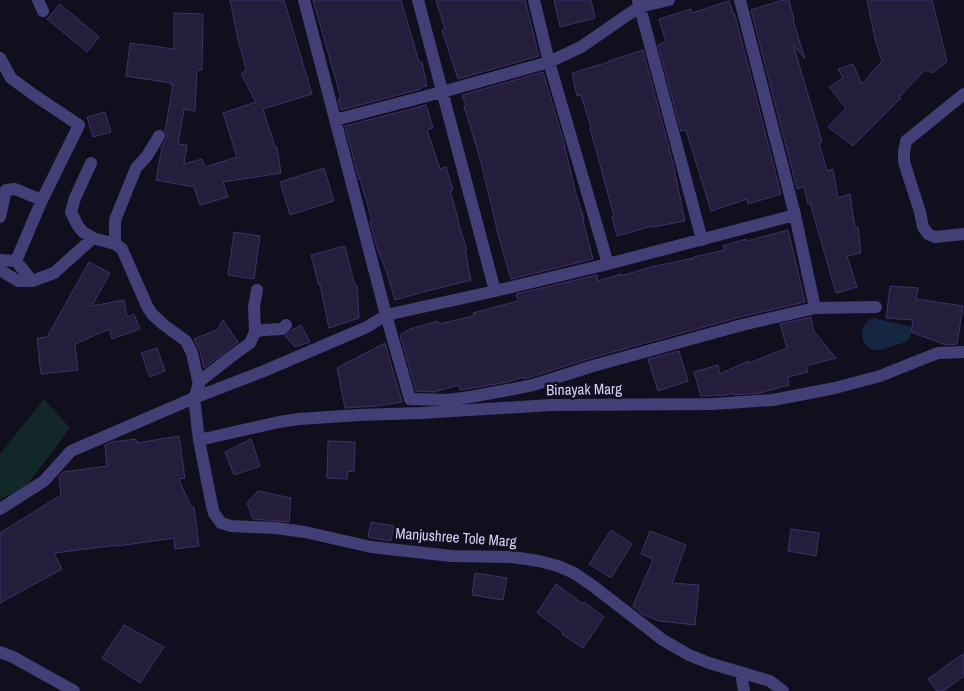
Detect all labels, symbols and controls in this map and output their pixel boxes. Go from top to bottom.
street label: Binayak Marg [546,378,622,400]
street label: Manjushree Tole Marg [395,522,517,552]

